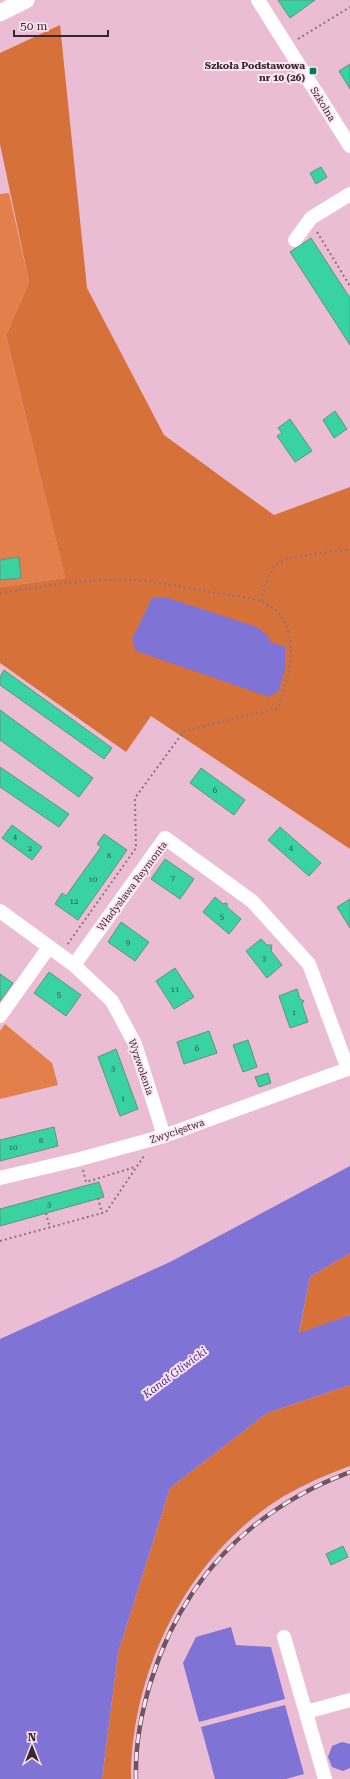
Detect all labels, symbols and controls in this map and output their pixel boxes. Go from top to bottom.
scale bar [14,12,108,38]
text: 50 m [20,19,47,33]
place label: Szkoła Podstawowa nr 10 (26) [205,60,305,83]
marker: Szkoła Podstawowa nr 10 (26) [308,66,318,76]
street label: Szkolna [308,85,338,124]
house number: 6 [213,786,218,795]
house number: 4 [13,833,18,842]
street label: Władysława Reymonta [95,839,170,933]
house number: 2 [28,844,33,853]
house number: 4 [289,844,294,853]
house number: 8 [107,851,112,860]
house number: 7 [171,874,176,883]
house number: 10 [89,875,98,884]
house number: 12 [70,897,79,906]
house number: 5 [220,912,225,921]
house number: 9 [126,938,131,947]
house number: 3 [262,954,267,963]
house number: 11 [171,985,180,994]
house number: 5 [57,990,62,999]
house number: 1 [292,1008,297,1017]
street label: Wyzwolenia [126,1038,156,1097]
house number: 6 [195,1044,200,1053]
house number: 3 [111,1064,116,1073]
house number: 1 [121,1094,126,1103]
street label: Zwycięstwa [148,1116,206,1145]
house number: 8 [39,1136,44,1145]
house number: 10 [9,1143,18,1152]
house number: 3 [47,1200,52,1209]
water label: Kanał Gliwicki [140,1344,210,1402]
north arrow [12,1727,52,1767]
text: N [28,1731,37,1744]

